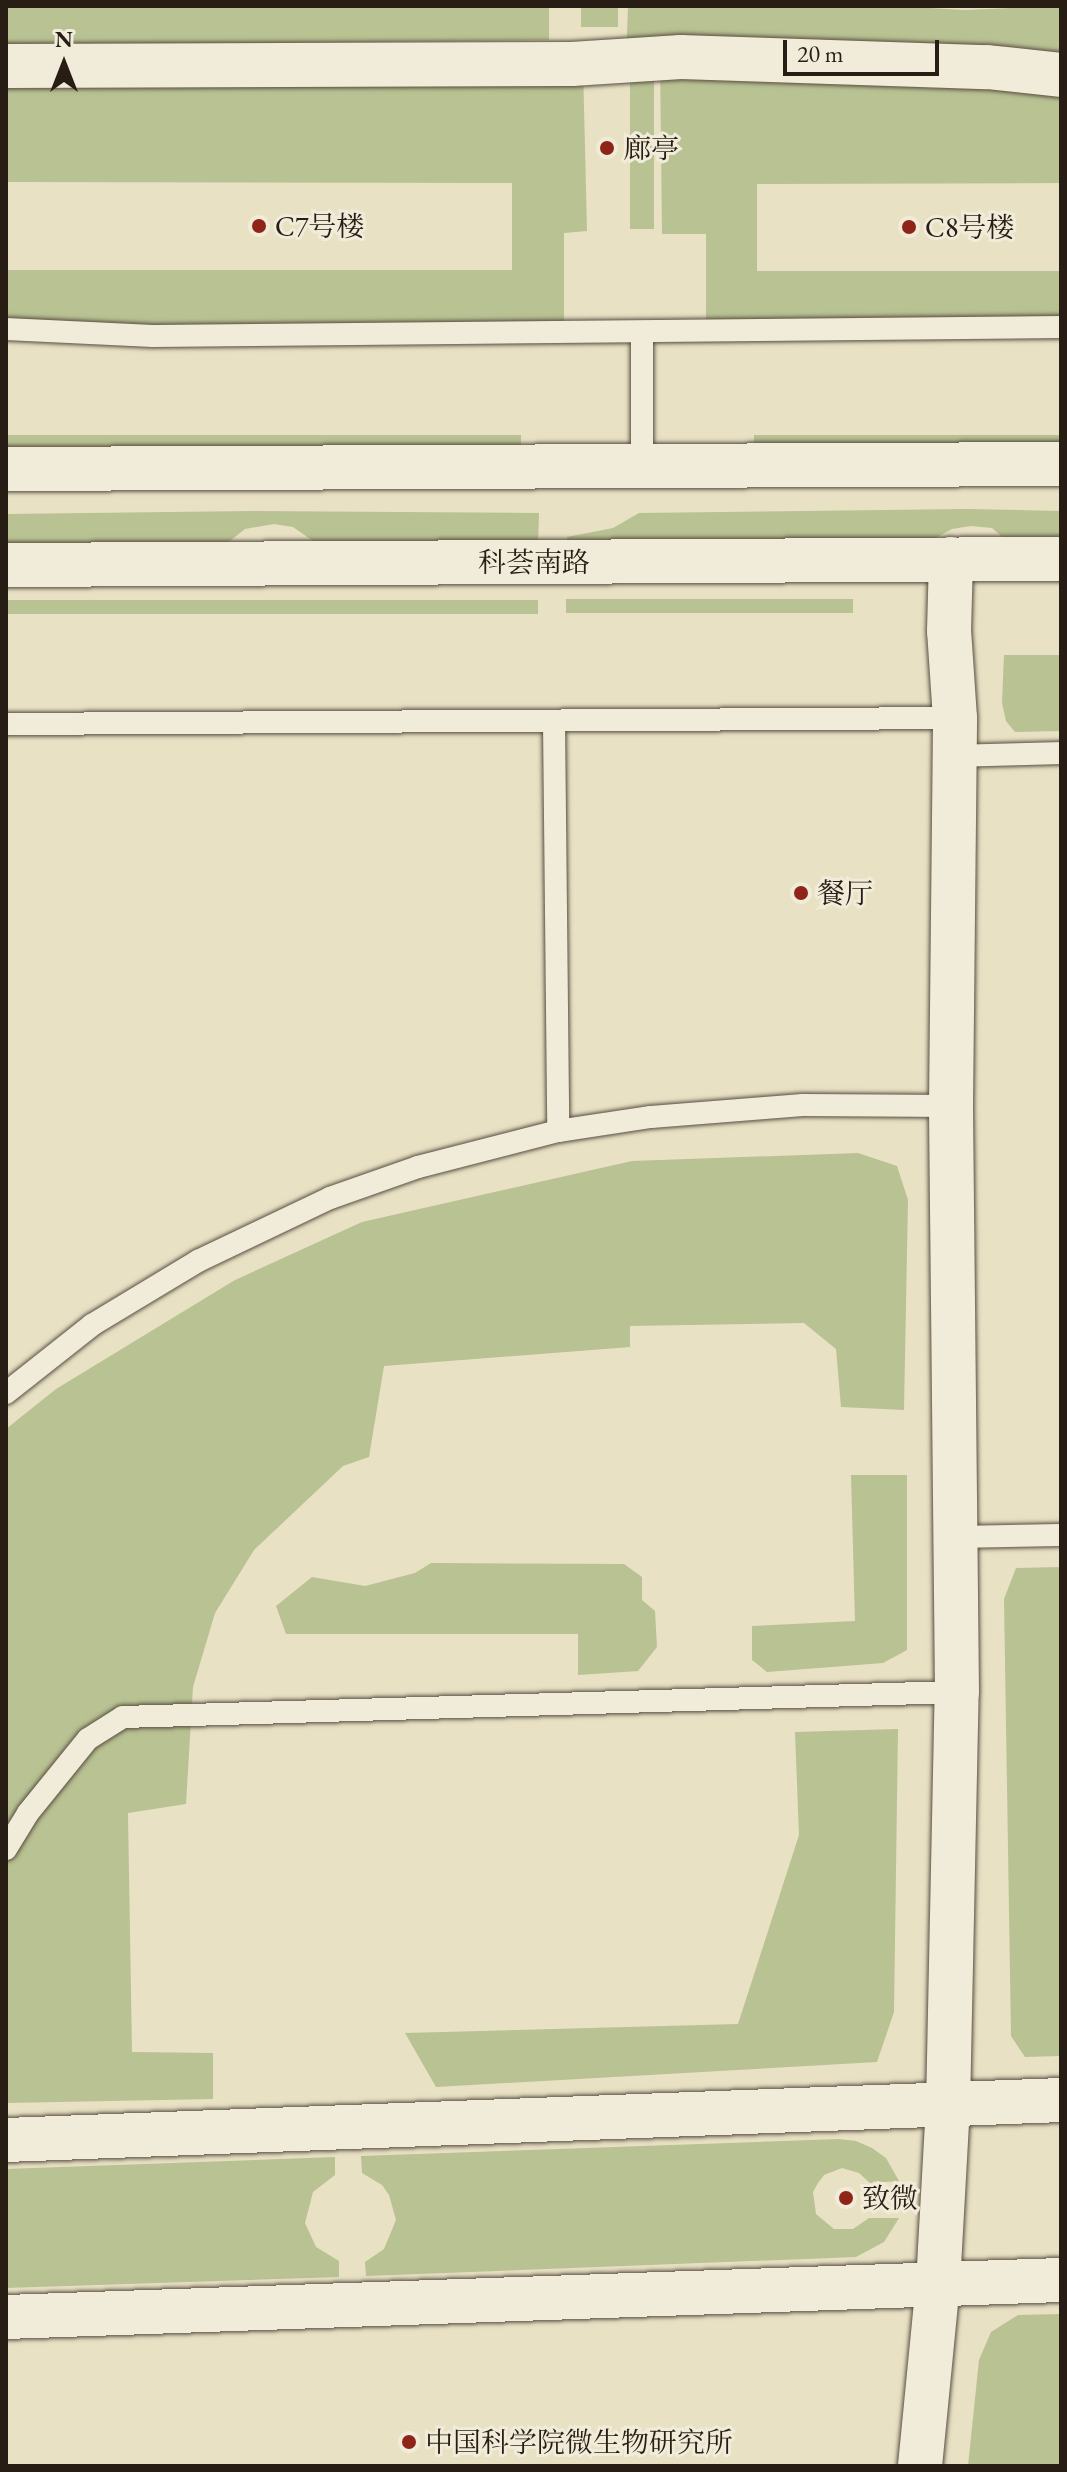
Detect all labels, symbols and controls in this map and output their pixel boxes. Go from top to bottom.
north arrow [24,24,104,104]
scale bar [787,24,943,74]
text: N [55,25,73,54]
text: 20 m [797,38,844,69]
place label: 廊亭 [623,131,679,165]
marker: 廊亭 [598,139,616,157]
place label: C7号楼 [275,209,364,243]
place label: C8号楼 [925,210,1014,244]
marker: C7号楼 [250,217,268,235]
marker: C8号楼 [900,218,918,236]
street label: 科荟南路 [478,545,590,579]
place label: 餐厅 [817,876,873,910]
marker: 餐厅 [792,884,810,902]
place label: 致微 [862,2181,918,2215]
marker: 致微 [837,2189,855,2207]
place label: 中国科学院微生物研究所 [425,2425,733,2459]
marker: 中国科学院微生物研究所 [400,2433,418,2451]

